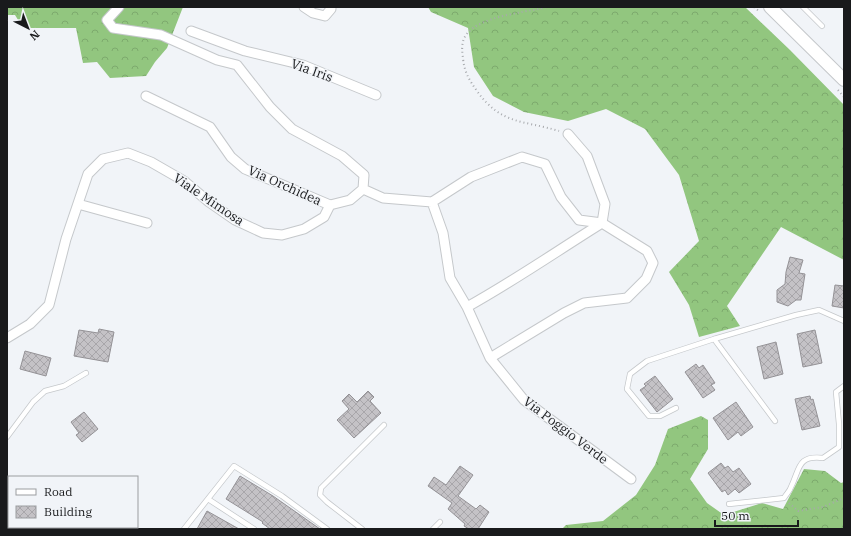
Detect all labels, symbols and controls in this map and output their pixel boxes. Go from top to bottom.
north arrow [8,8,48,48]
text: N [27,27,43,44]
street label: Via Iris [289,55,335,86]
street label: Via Orchidea [245,162,324,209]
street label: Viale Mimosa [170,169,247,229]
street label: Via Poggio Verde [520,393,612,468]
legend [8,476,138,528]
text: Road [44,484,73,499]
scale bar [715,502,798,528]
text: Building [44,504,92,519]
text: 50 m [721,508,750,523]

